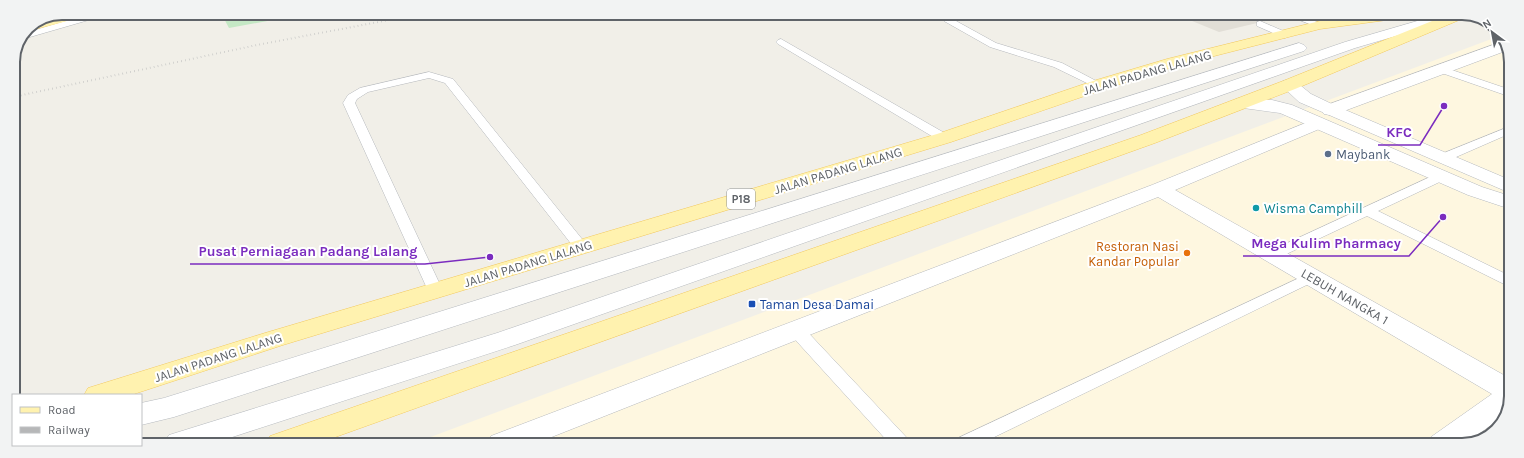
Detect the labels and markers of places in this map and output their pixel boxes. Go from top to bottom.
callout: KFC [1378,119,1420,145]
place label: Maybank [1336,147,1390,162]
marker: Maybank [1323,149,1333,159]
place label: Wisma Camphill [1264,201,1363,216]
marker: Wisma Camphill [1251,203,1261,213]
callout: Mega Kulim Pharmacy [1243,230,1409,256]
callout: Pusat Perniagaan Padang Lalang [190,238,425,264]
place label: Restoran Nasi Kandar Popular [1088,239,1179,269]
marker: Restoran Nasi Kandar Popular [1182,248,1192,258]
place label: Taman Desa Damai [760,297,874,312]
marker: Taman Desa Damai [747,299,757,309]

